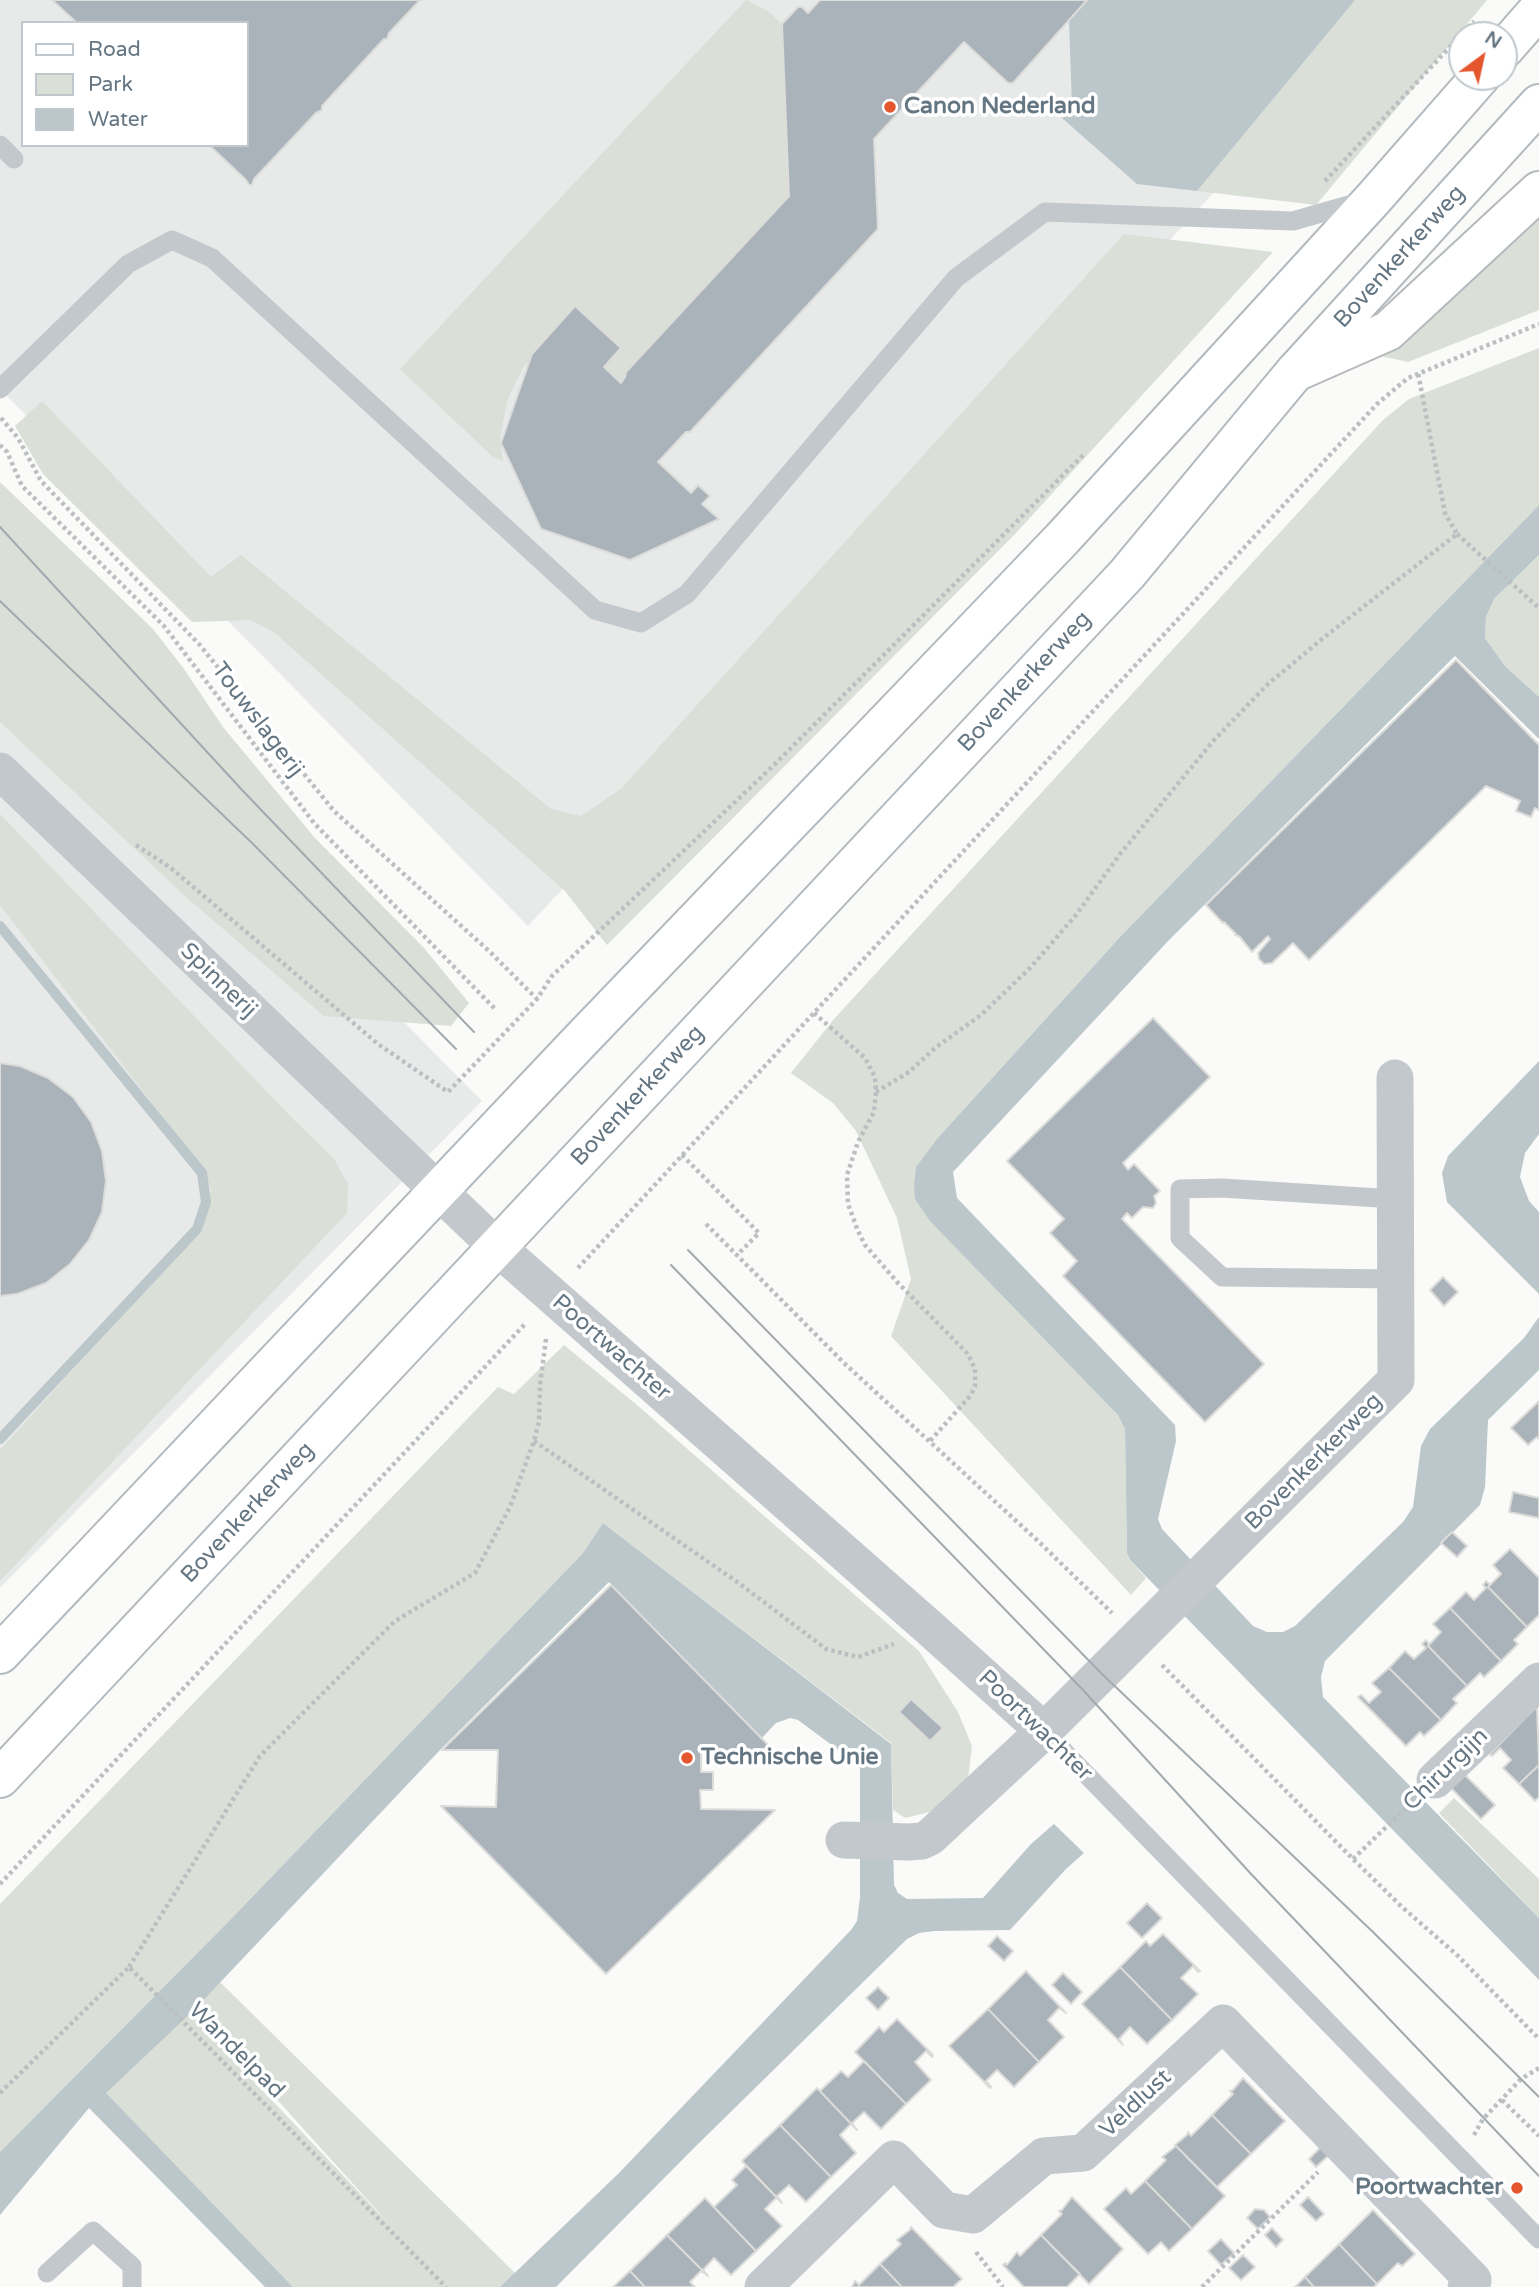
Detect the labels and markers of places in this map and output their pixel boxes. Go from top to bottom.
place label: Canon Nederland [904,93,1096,121]
marker: Canon Nederland [882,99,898,115]
place label: Technische Unie [701,1744,879,1772]
marker: Technische Unie [679,1750,695,1766]
place label: Poortwachter [1355,2174,1503,2202]
marker: Poortwachter [1509,2180,1525,2196]

